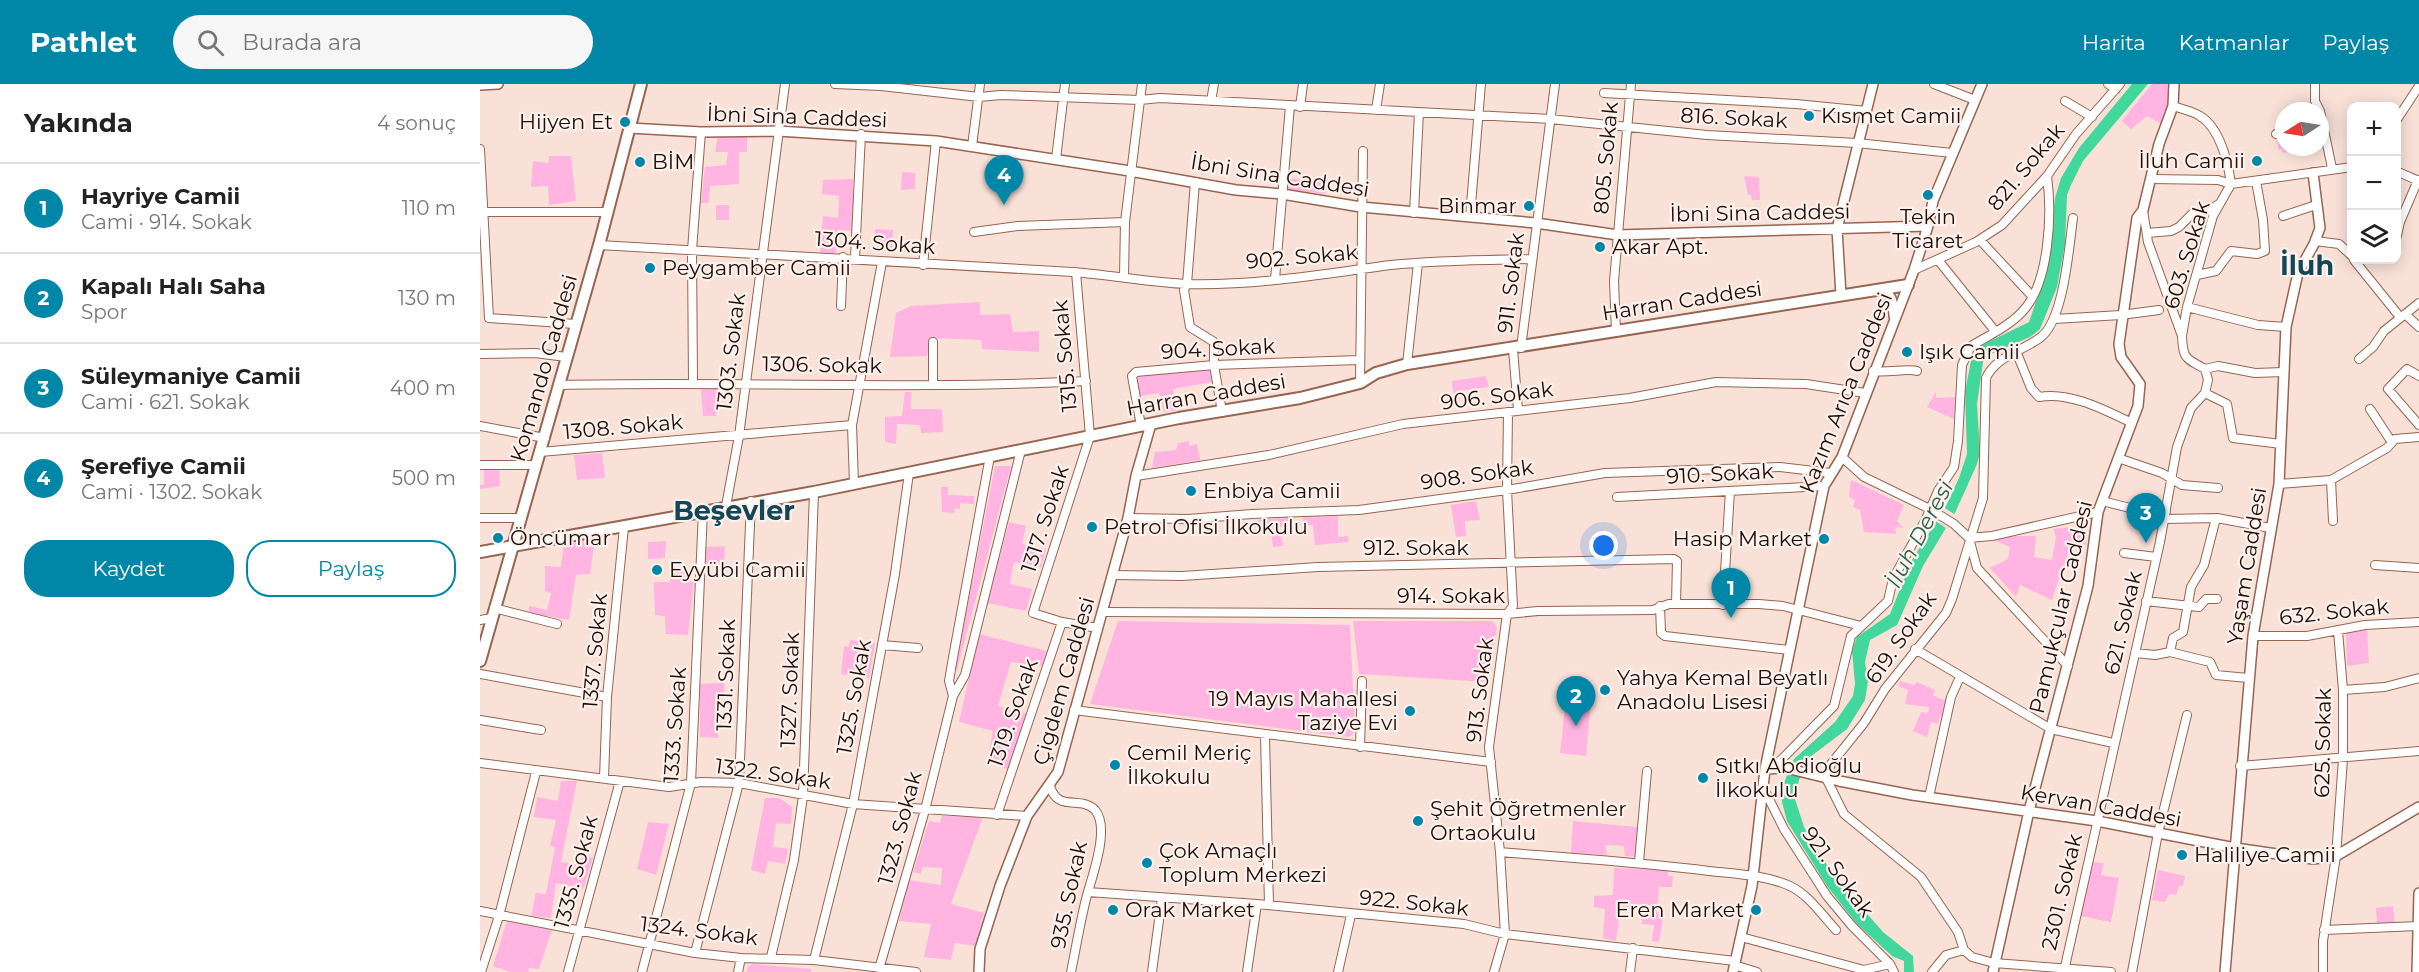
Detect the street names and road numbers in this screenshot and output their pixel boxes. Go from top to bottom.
street label: 805. Sokak [1588,100,1623,215]
street label: İbni Sina Caddesi [706,101,888,132]
street label: 816. Sokak [1680,102,1789,133]
street label: 821. Sokak [1982,118,2070,215]
street label: İbni Sina Caddesi [1189,149,1371,202]
street label: 603. Sokak [2158,197,2215,312]
street label: İbni Sina Caddesi [1669,198,1851,227]
street label: 1304. Sokak [814,226,937,259]
street label: 911. Sokak [1492,231,1529,335]
street label: 902. Sokak [1245,239,1359,274]
street label: Komando Caddesi [505,271,582,464]
street label: Harran Caddesi [1600,276,1764,325]
street label: Kazım Arıca Caddesi [1794,289,1897,497]
street label: 1303. Sokak [711,291,750,412]
street label: 1315. Sokak [1047,299,1082,413]
street label: 904. Sokak [1160,333,1276,364]
street label: 1306. Sokak [762,351,882,378]
street label: Harran Caddesi [1124,368,1288,421]
street label: 906. Sokak [1439,376,1555,415]
street label: 1308. Sokak [562,409,684,444]
street label: 908. Sokak [1419,454,1535,495]
street label: 910. Sokak [1666,458,1775,489]
street label: 1317. Sokak [1015,461,1074,576]
street label: Yaşam Caddesi [2222,485,2271,646]
street label: Pamukçular Caddesi [2024,498,2097,716]
street label: 912. Sokak [1363,535,1469,560]
street label: 621. Sokak [2098,568,2147,677]
street label: 914. Sokak [1397,583,1505,608]
street label: 619. Sokak [1860,587,1942,688]
street label: 1337. Sokak [577,592,612,710]
street label: 632. Sokak [2278,593,2390,630]
street label: Çigdem Caddesi [1028,594,1099,768]
street label: 1331. Sokak [711,618,740,731]
street label: 1327. Sokak [775,631,804,748]
street label: 913. Sokak [1461,636,1498,744]
street label: 1325. Sokak [831,637,876,756]
street label: 1319. Sokak [982,655,1043,770]
street label: 1333. Sokak [658,666,691,784]
street label: 625. Sokak [2309,687,2336,798]
street label: 1322. Sokak [714,753,833,794]
street label: 1323. Sokak [872,768,927,887]
street label: Kervan Caddesi [2019,779,2184,832]
street label: 1335. Sokak [548,812,603,931]
street label: 921. Sokak [1797,822,1880,922]
street label: 2301. Sokak [2036,831,2087,952]
street label: 935. Sokak [1045,838,1092,951]
street label: 922. Sokak [1358,884,1471,921]
street label: 1324. Sokak [639,911,760,950]

